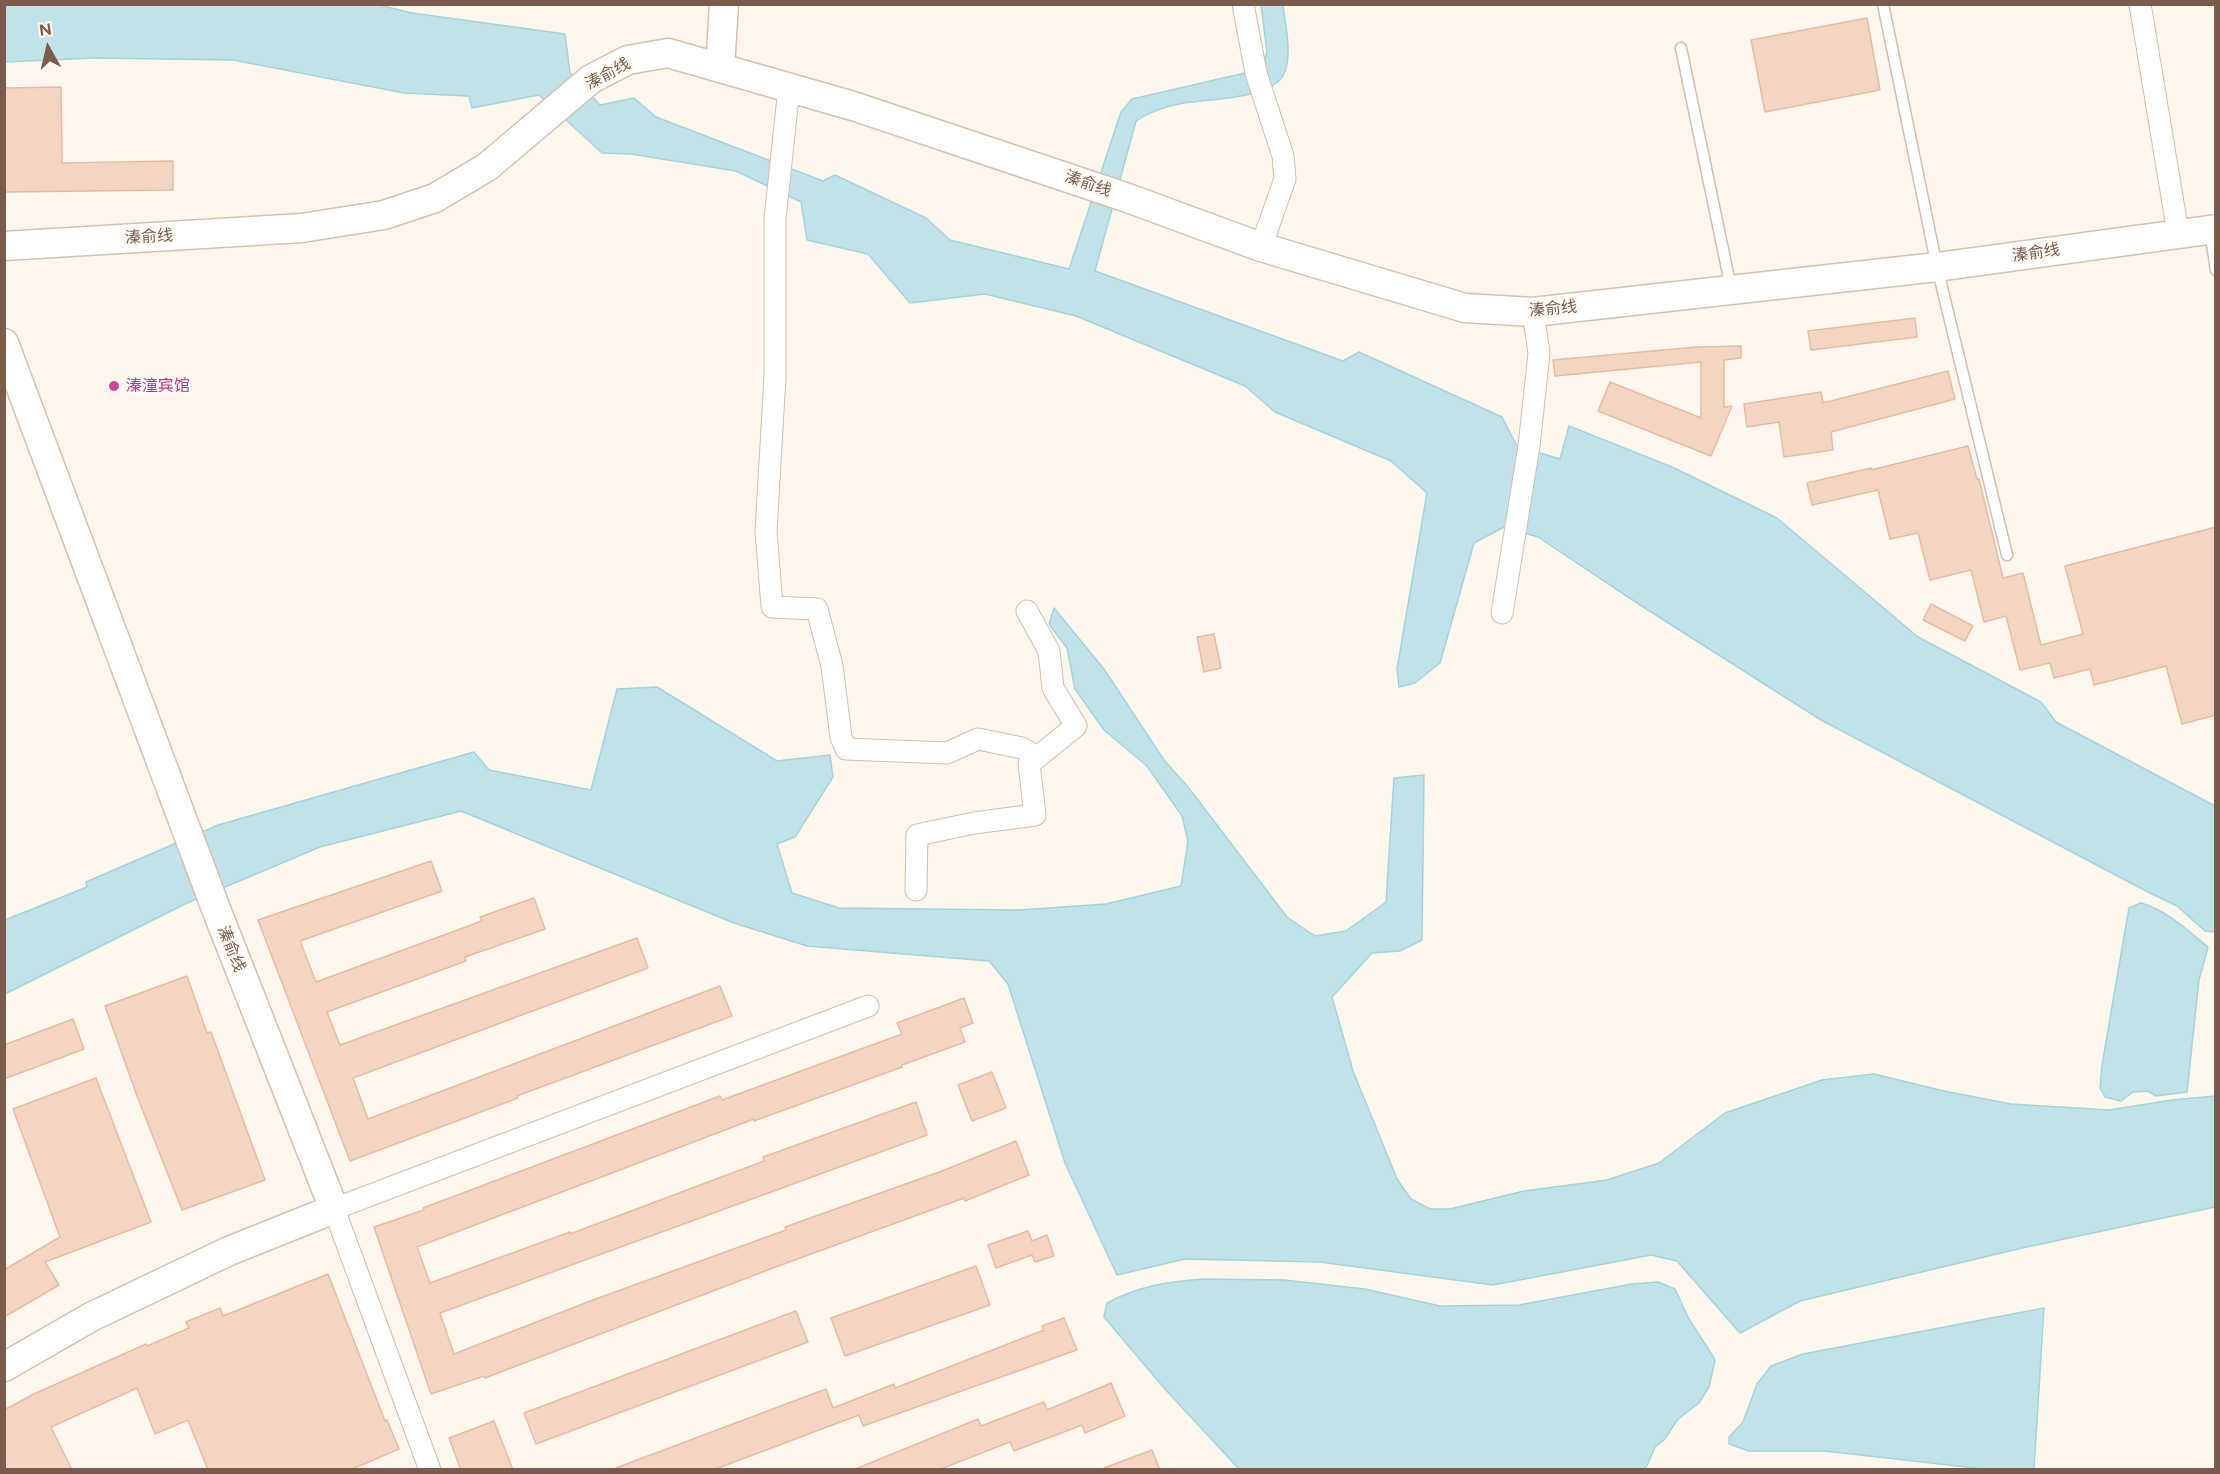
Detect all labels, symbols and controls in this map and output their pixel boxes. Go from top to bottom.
north arrow [18,18,78,78]
text: N [38,19,53,40]
street label: 溱俞线 [582,54,634,94]
street label: 溱俞线 [1062,167,1114,201]
street label: 溱俞线 [125,226,173,248]
street label: 溱俞线 [2011,240,2061,266]
street label: 溱俞线 [1528,297,1578,321]
place label: 溱潼宾馆 [126,376,190,396]
marker: 溱潼宾馆 [107,379,121,393]
street label: 溱俞线 [213,923,249,975]

